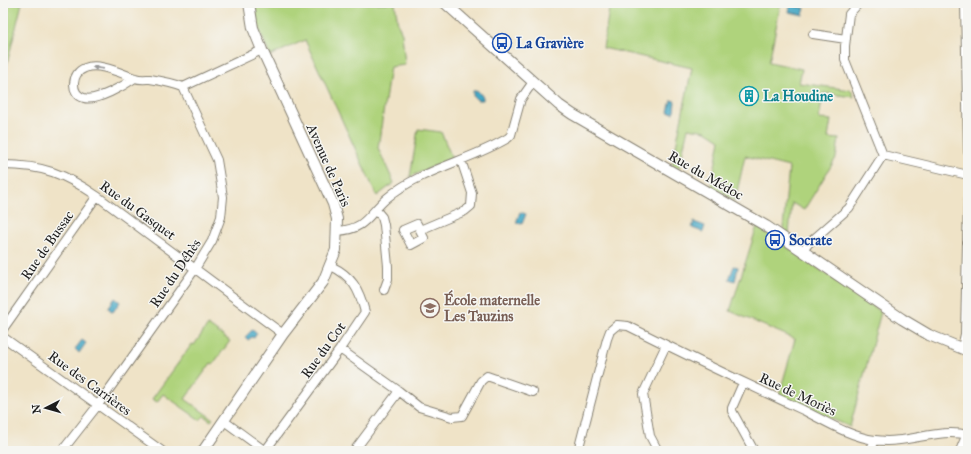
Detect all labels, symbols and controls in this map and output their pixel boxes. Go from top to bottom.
bus stop icon: La Gravière [491,32,513,54]
place label: La Gravière [516,35,584,52]
one-way arrow [92,65,104,71]
building icon: La Houdine [738,85,760,107]
place label: La Houdine [763,88,833,105]
street label: Avenue de Paris [302,120,354,209]
street label: Rue du Médoc [665,147,746,204]
street label: Rue du Gasquet [96,177,179,244]
street label: Rue de Bussac [17,207,78,283]
bus stop icon: Socrate [764,229,786,251]
place label: Socrate [789,232,832,249]
street label: Rue du Déhès [146,236,205,311]
place label: École maternelle Les Tauzins [444,290,540,325]
school or university icon: École maternelle Les Tauzins [419,297,441,319]
street label: Rue du Cot [297,319,349,382]
street label: Rue des Carrières [45,348,135,419]
street label: Rue de Moriès [756,369,839,420]
north arrow [26,388,66,428]
text: N [30,403,44,414]

